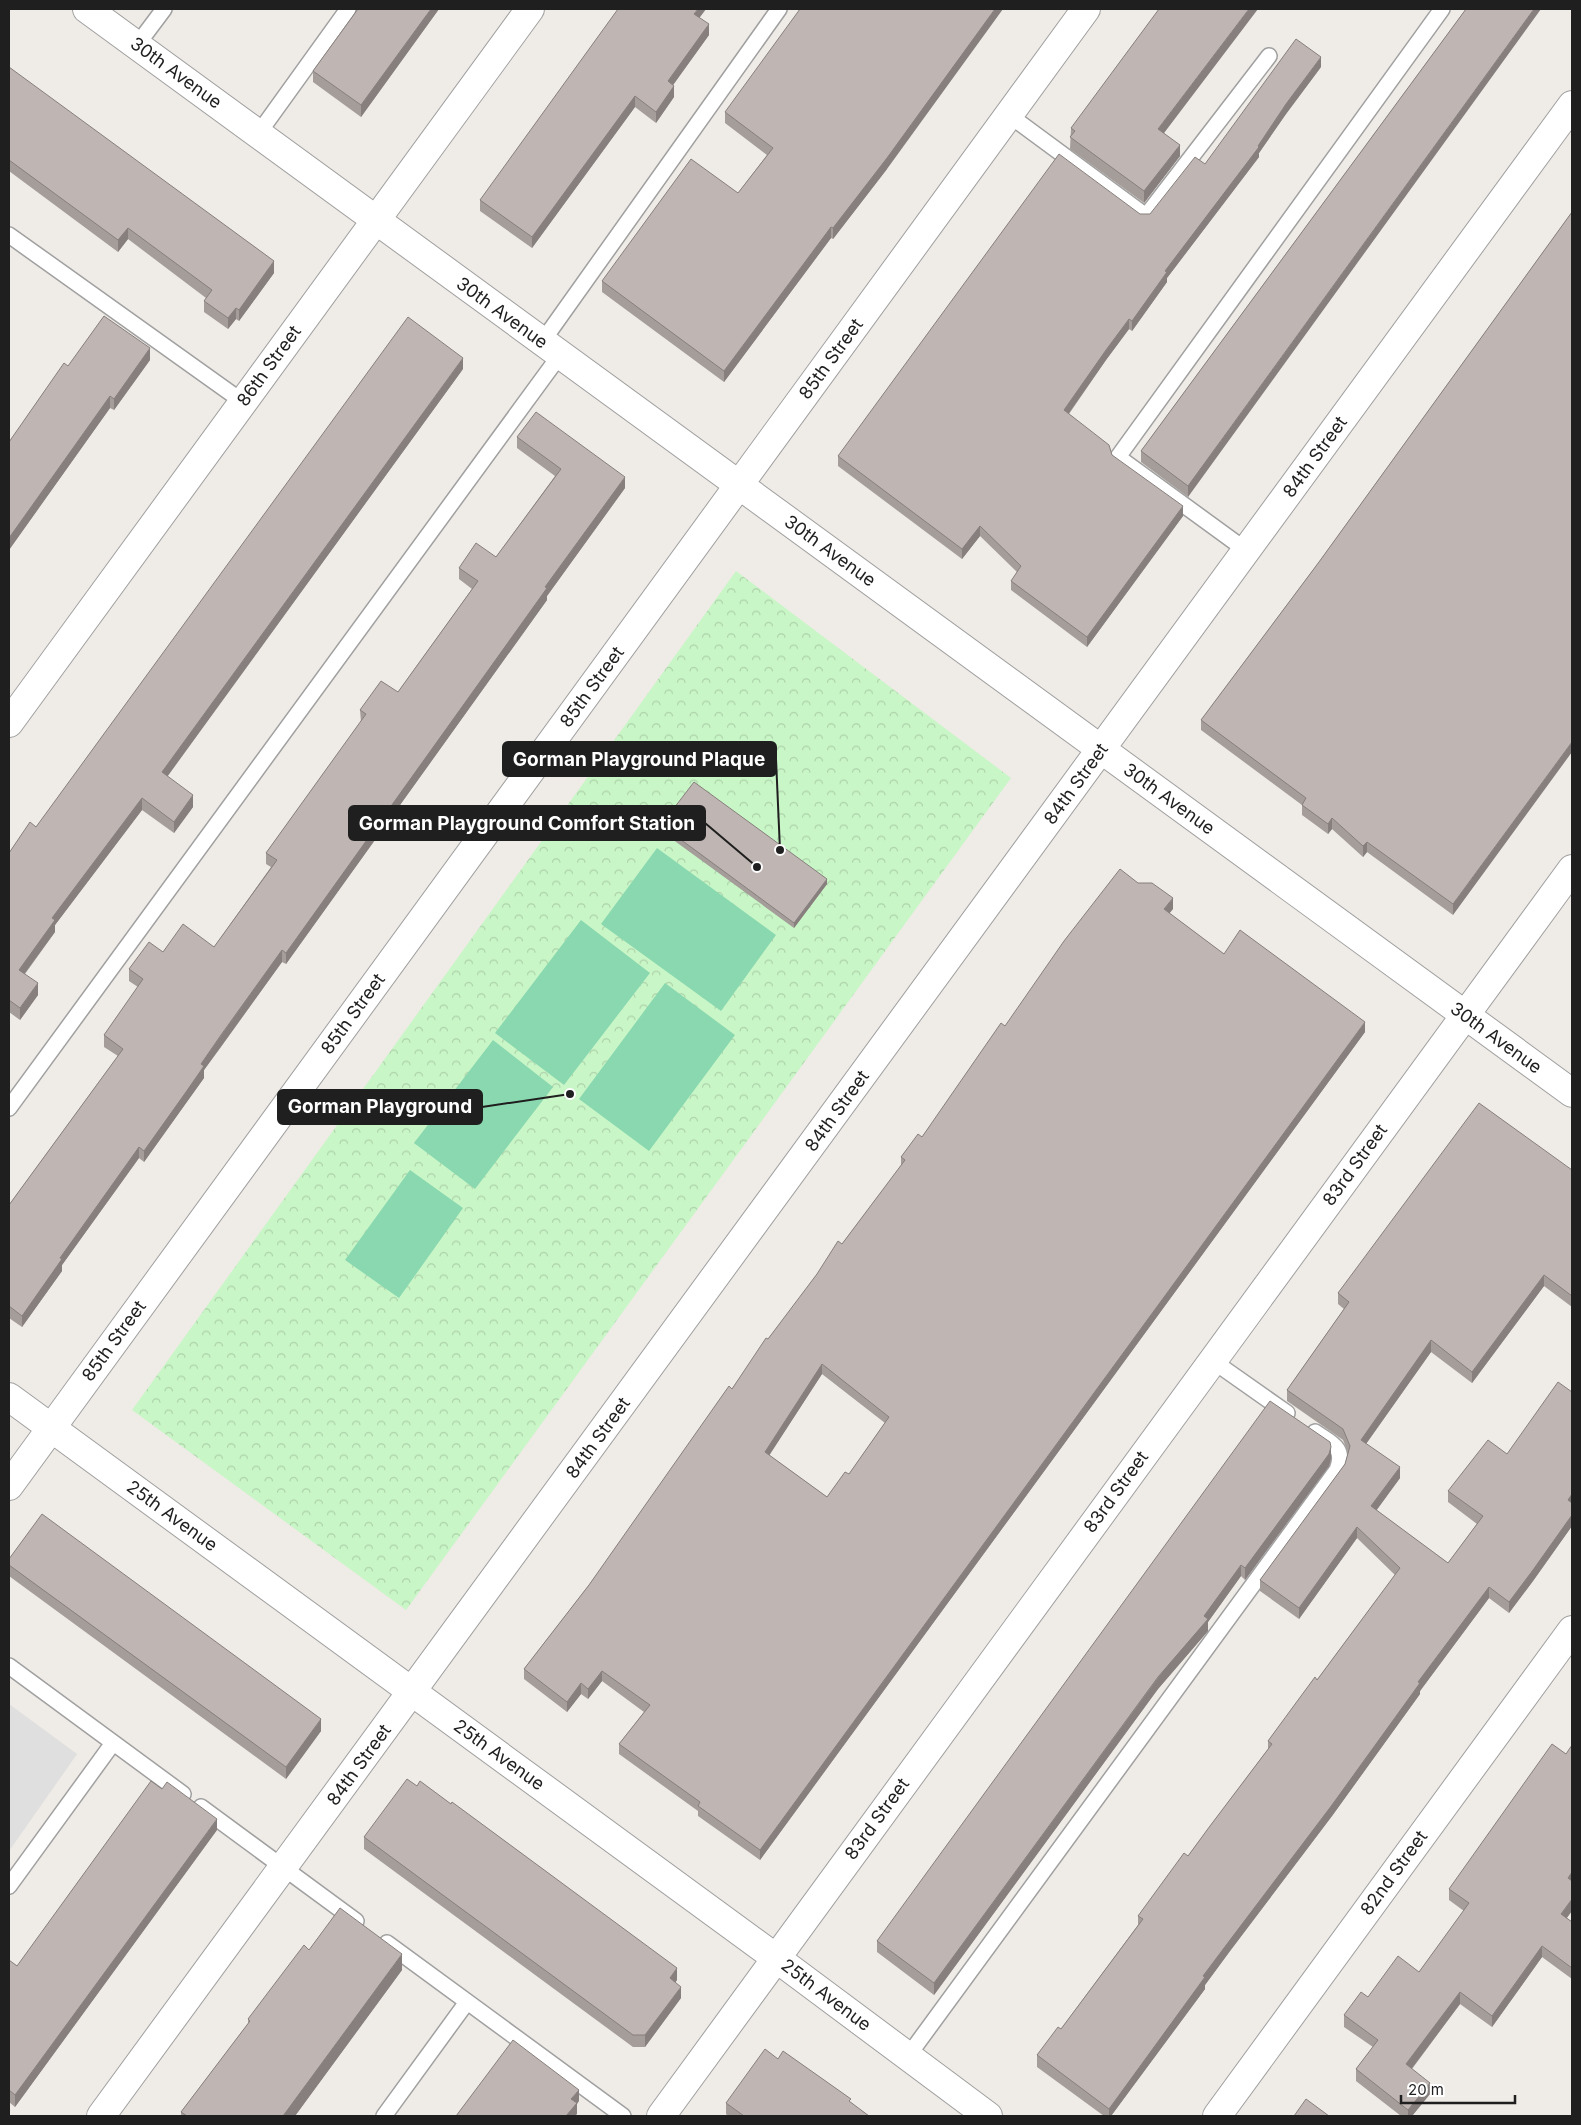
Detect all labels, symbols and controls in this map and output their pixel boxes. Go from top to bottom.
street label: 30th Avenue [127,32,226,113]
street label: 30th Avenue [453,272,552,353]
street label: 85th Street [794,314,867,403]
street label: 86th Street [232,321,305,410]
street label: 84th Street [1278,412,1351,501]
street label: 30th Avenue [781,510,880,591]
street label: 85th Street [555,642,628,731]
street label: 84th Street [1039,739,1112,828]
callout: Gorman Playground Plaque [503,742,776,776]
text: Gorman Playground Plaque [513,748,765,771]
street label: 30th Avenue [1120,758,1219,839]
callout: Gorman Playground Comfort Station [349,806,705,840]
text: Gorman Playground Comfort Station [359,812,695,835]
street label: 85th Street [316,969,389,1058]
street label: 30th Avenue [1447,997,1546,1078]
street label: 84th Street [800,1066,873,1155]
callout: Gorman Playground [278,1090,482,1124]
text: Gorman Playground [288,1095,472,1118]
street label: 83rd Street [1318,1120,1391,1210]
street label: 85th Street [77,1296,150,1385]
street label: 84th Street [561,1393,634,1482]
street label: 83rd Street [1079,1447,1152,1537]
street label: 25th Avenue [123,1476,222,1555]
street label: 25th Avenue [450,1715,549,1794]
street label: 84th Street [322,1720,395,1809]
street label: 83rd Street [840,1774,913,1864]
street label: 82nd Street [1356,1826,1431,1919]
street label: 25th Avenue [777,1954,875,2035]
scale bar [1401,2072,1515,2104]
text: 20 m [1408,2080,1444,2099]

